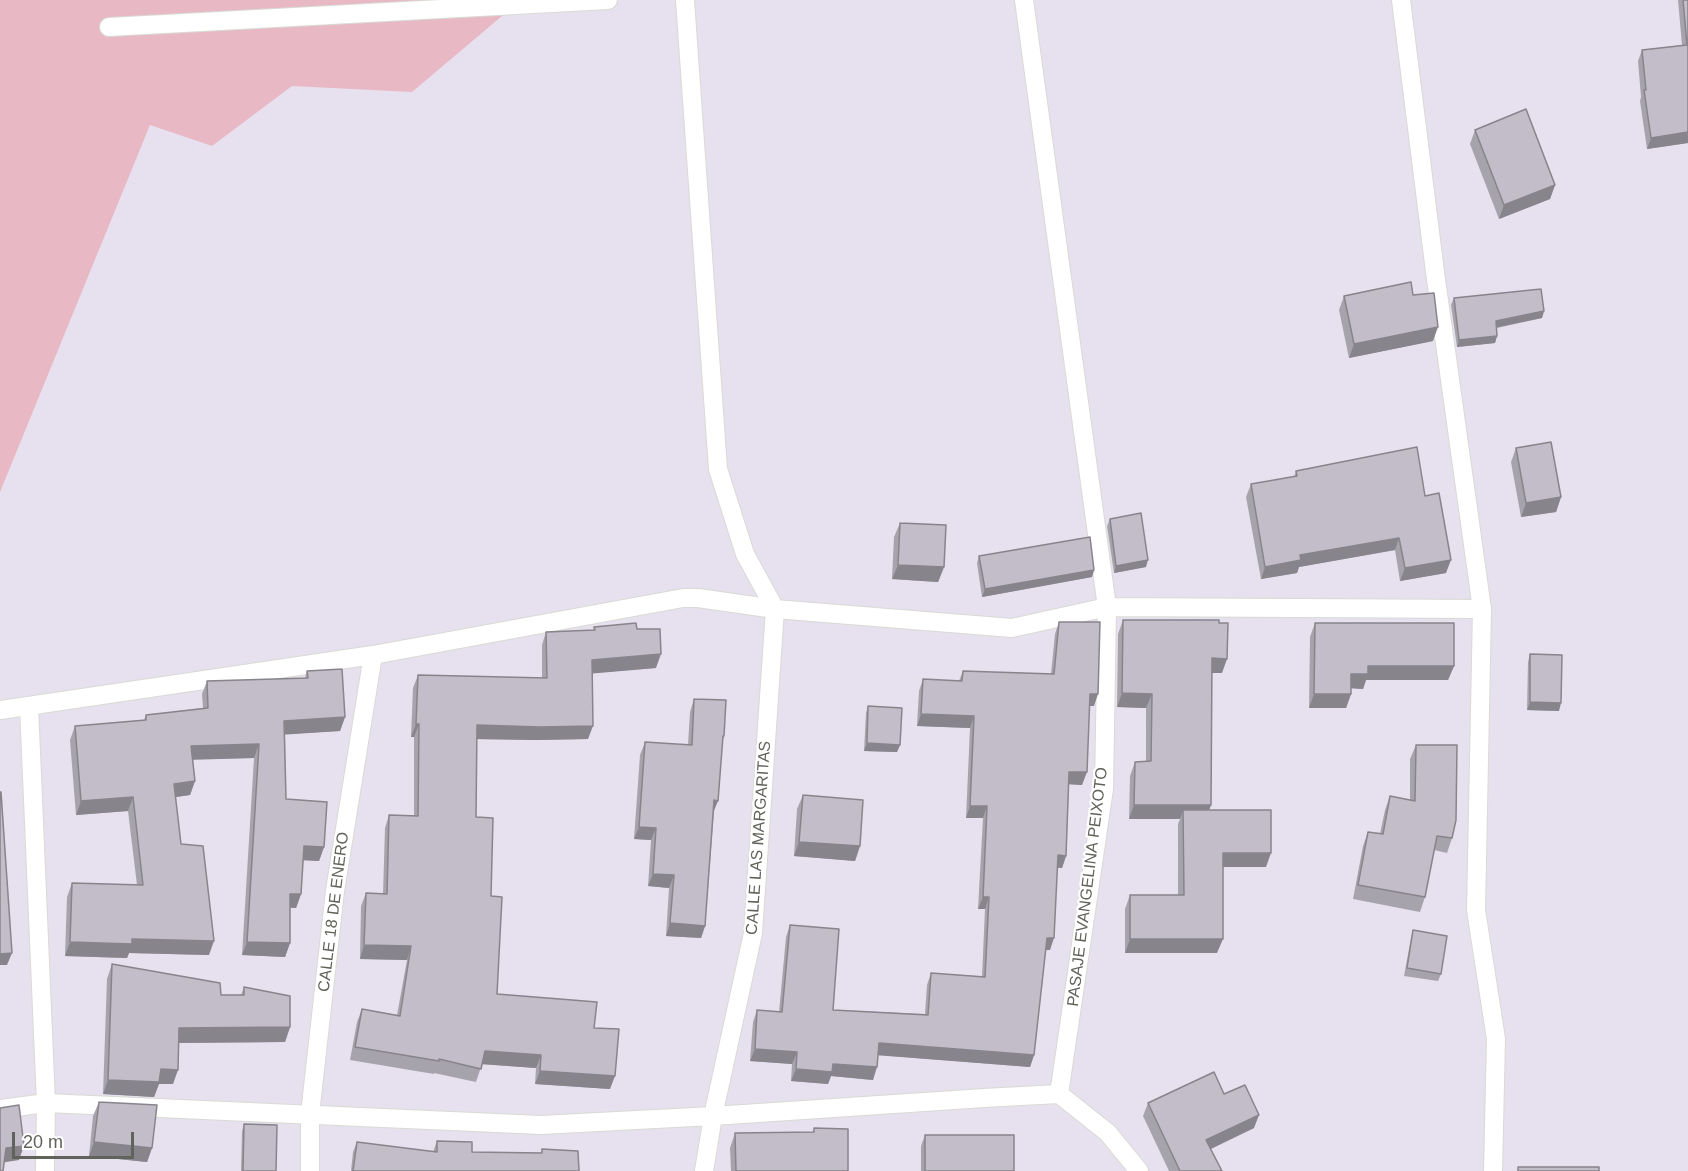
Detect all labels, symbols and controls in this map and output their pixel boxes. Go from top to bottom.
street label: CALLE LAS MARGARITAS [743,740,775,936]
street label: PASAJE EVANGELINA PEIXOTO [1064,766,1112,1008]
street label: CALLE 18 DE ENERO [315,831,353,993]
scale bar [15,1120,136,1158]
text: 20 m [23,1132,63,1152]

